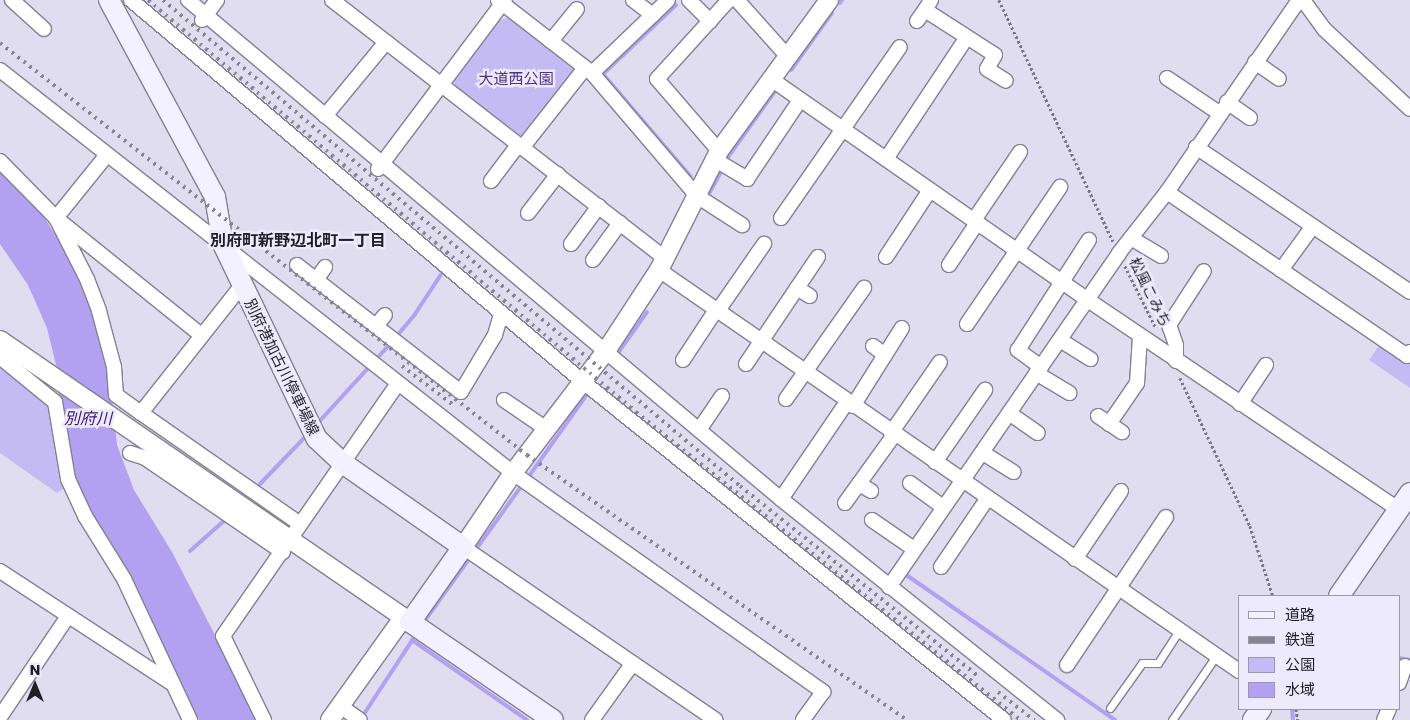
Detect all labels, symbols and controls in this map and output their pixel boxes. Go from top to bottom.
park label: 大道西公園 [479,70,553,88]
district label: 別府町新野辺北町一丁目 [210,231,386,251]
street label: 松風こみち [1125,254,1175,330]
street label: 別府港加古川停車場線 [241,296,323,438]
water label: 別府川 [64,409,112,429]
legend [1238,595,1400,710]
text: 道路 [1285,604,1315,625]
text: 鉄道 [1285,629,1315,650]
text: 公園 [1285,654,1315,675]
north arrow [10,660,60,710]
text: N [30,660,40,680]
text: 水域 [1285,679,1315,700]

